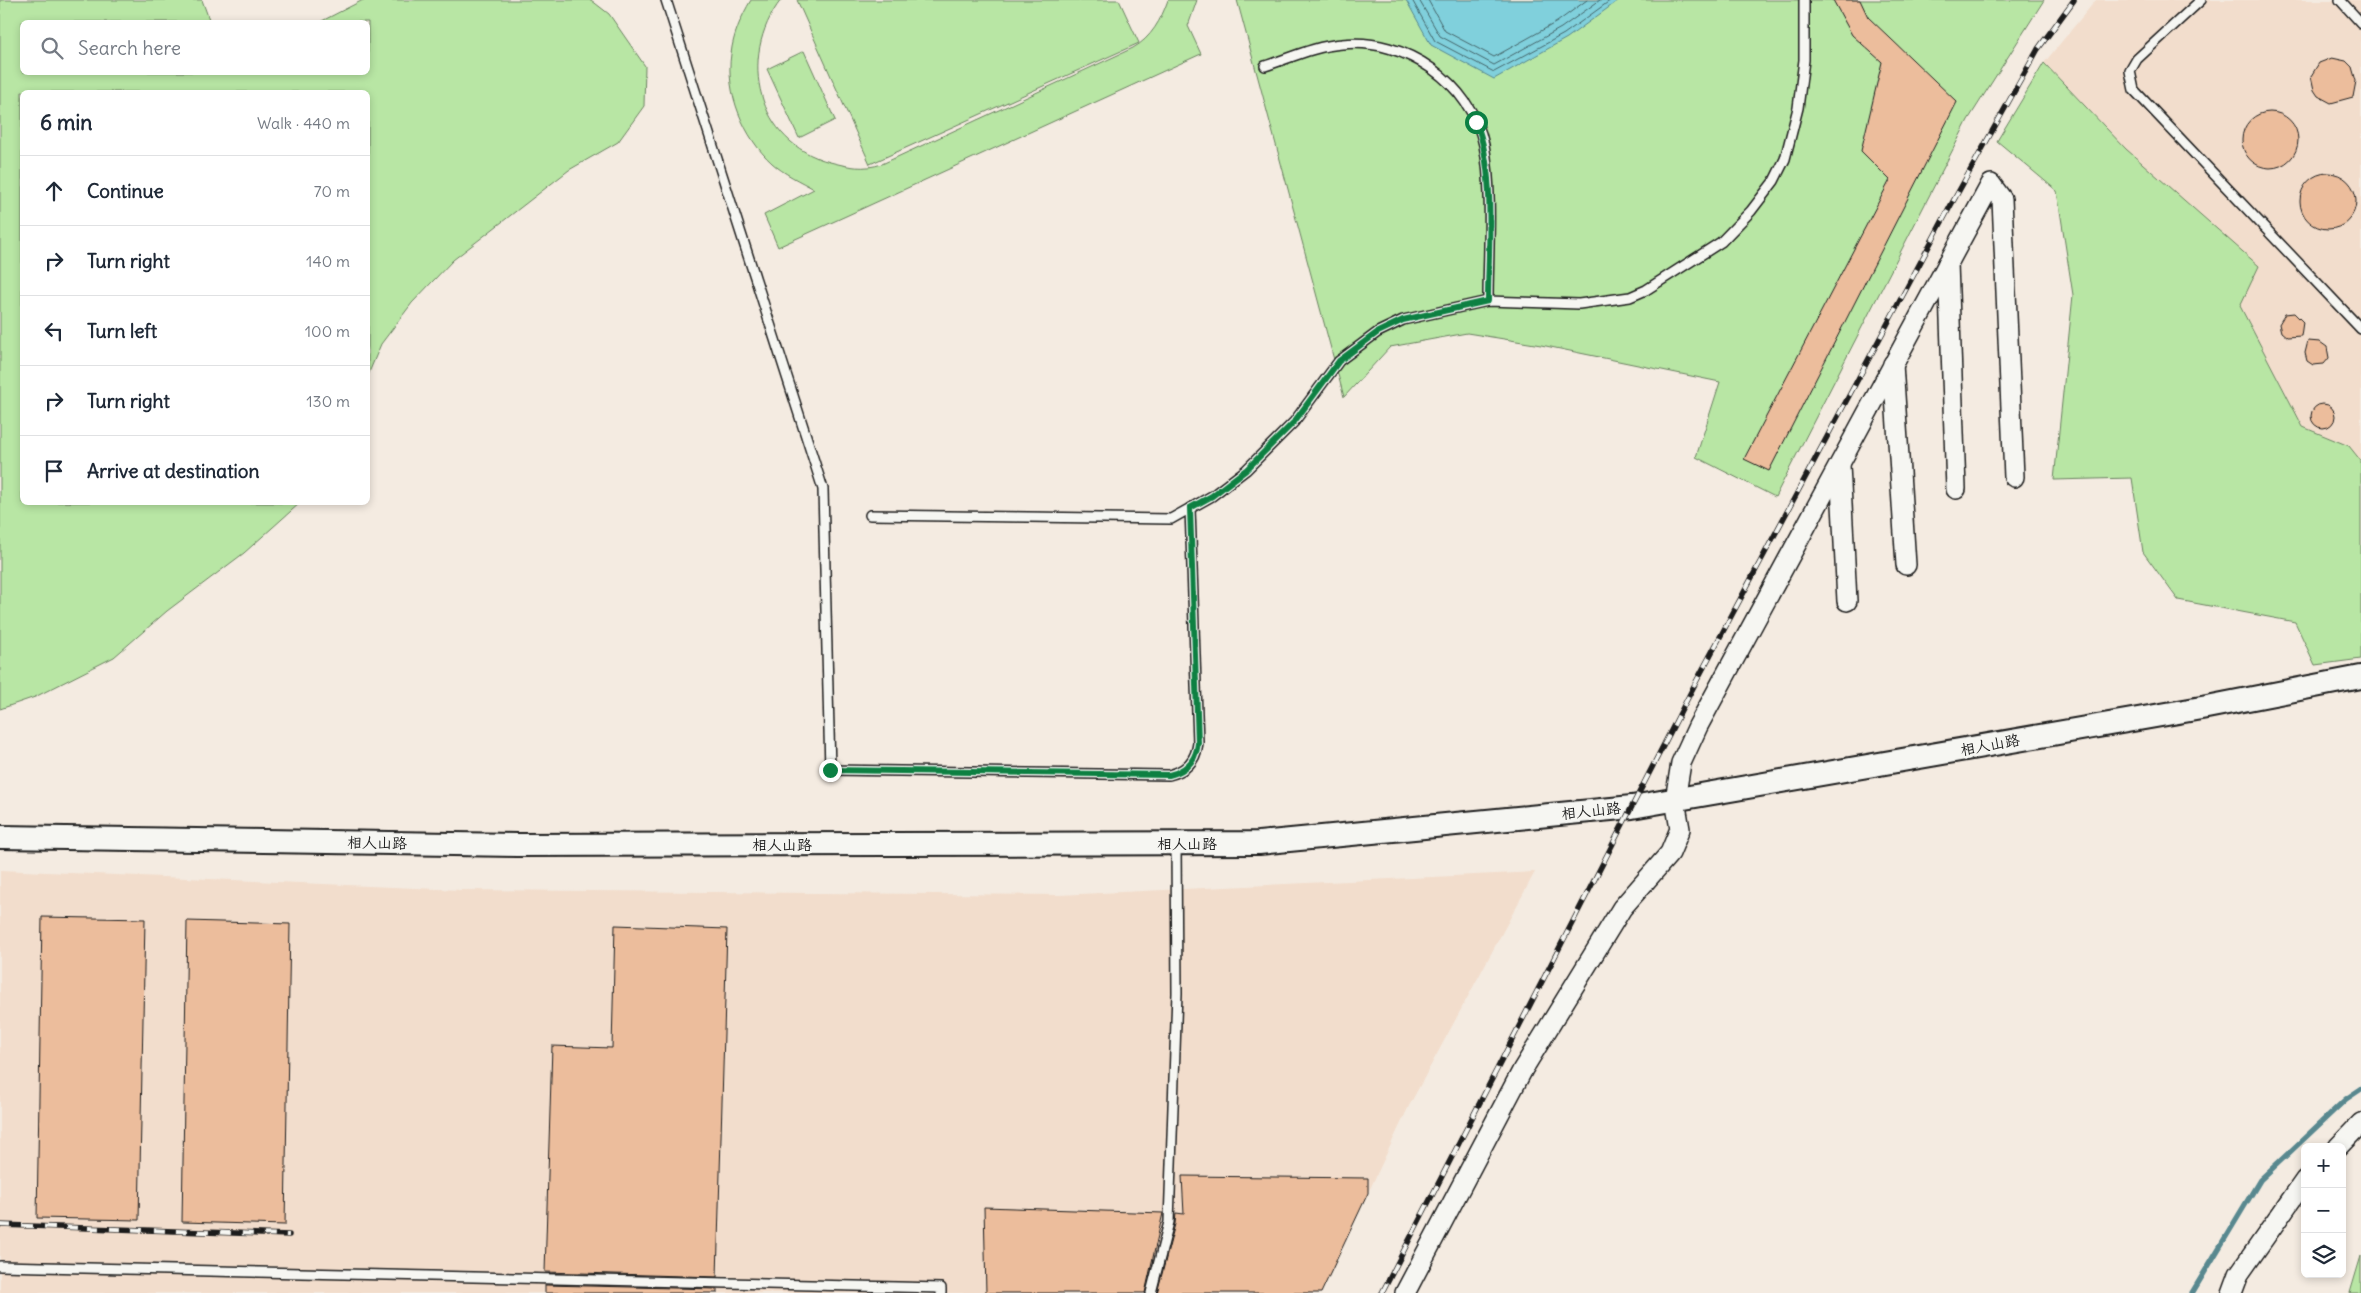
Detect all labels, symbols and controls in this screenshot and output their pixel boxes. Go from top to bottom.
search box [20,20,370,75]
icon: search [38,34,66,62]
text: Search here [78,36,181,60]
text: 6 min [40,109,92,136]
route start [1465,111,1488,134]
text: Walk · 440 m [257,113,350,133]
icon: ahead [40,177,68,205]
text: Continue [87,179,164,203]
text: 70 m [314,181,350,201]
icon: right [40,247,68,275]
text: Turn right [87,249,170,273]
text: 140 m [306,251,350,271]
icon: left [40,317,68,345]
text: Turn left [87,319,157,343]
text: 100 m [305,321,350,341]
icon: right [40,387,68,415]
text: Turn right [87,389,170,413]
text: 130 m [306,391,350,411]
icon: arrive [40,457,68,485]
text: Arrive at destination [87,459,260,483]
street label: 相人山路 [1959,730,2021,759]
route end [819,759,842,782]
street label: 相人山路 [1560,798,1622,823]
street label: 相人山路 [347,832,407,853]
street label: 相人山路 [1157,834,1217,853]
street label: 相人山路 [752,835,812,854]
map controls [2301,1143,2346,1278]
button: + [2301,1143,2346,1188]
button: − [2301,1188,2346,1233]
button: layers [2301,1233,2346,1278]

